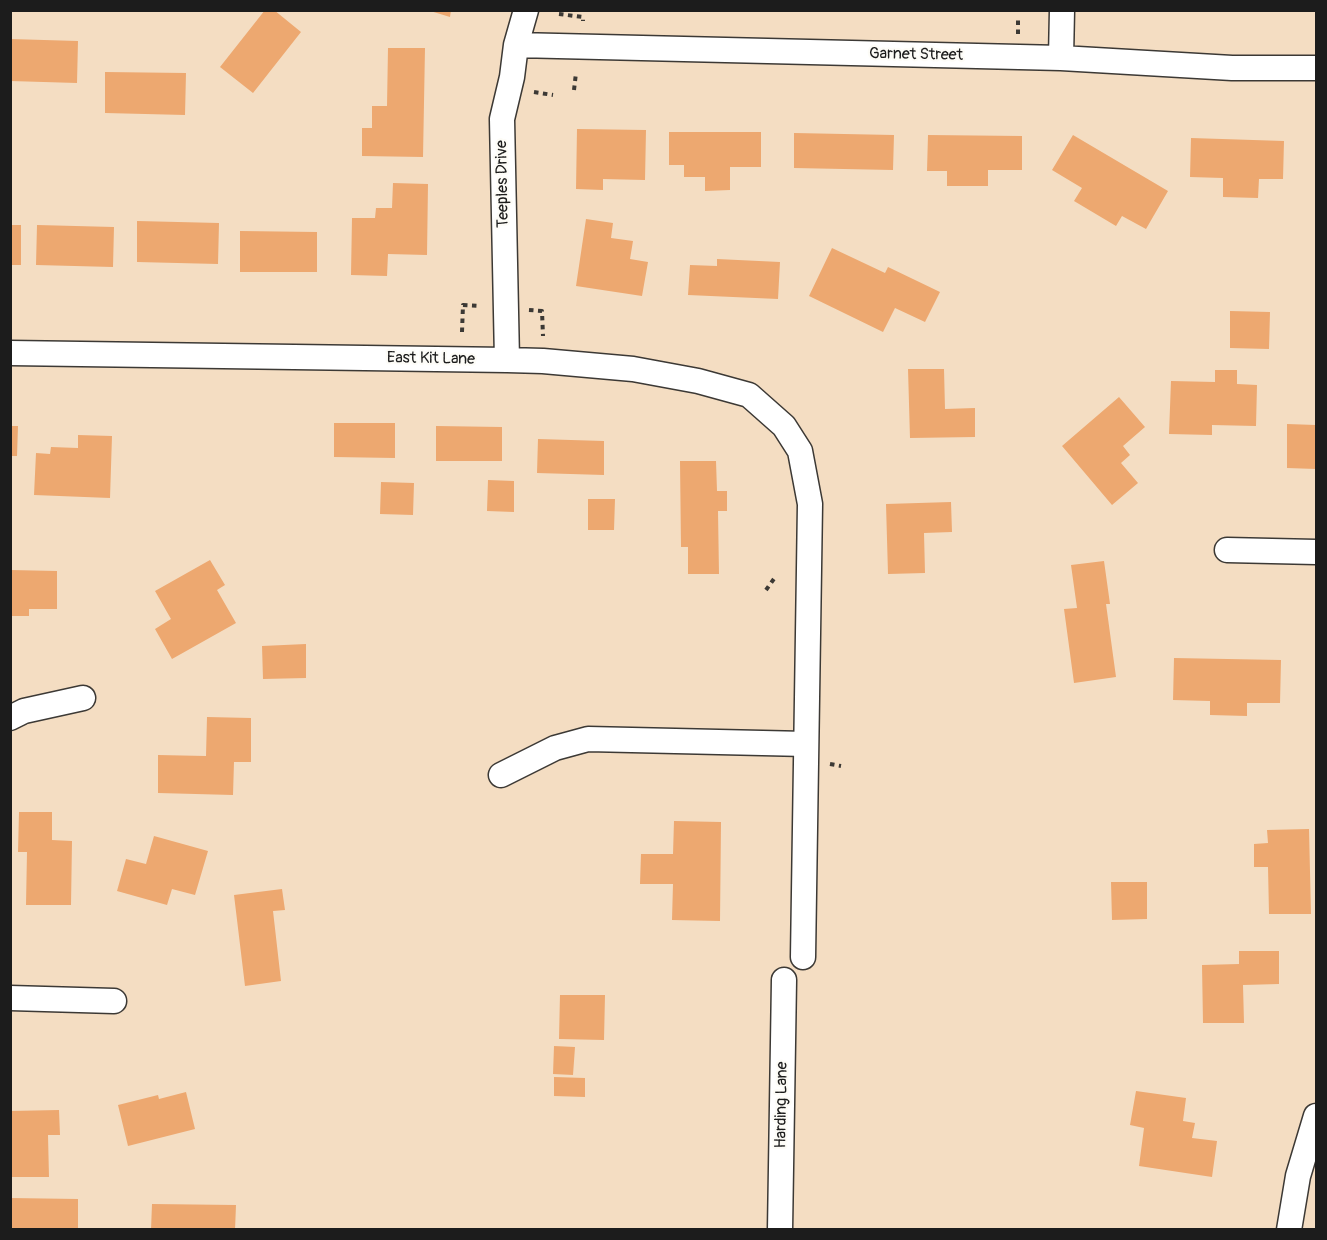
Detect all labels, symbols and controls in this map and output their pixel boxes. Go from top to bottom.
street label: Garnet Street [869,45,963,65]
street label: Teeples Drive [493,140,513,228]
street label: East Kit Lane [387,349,475,369]
street label: Harding Lane [772,1061,792,1149]

